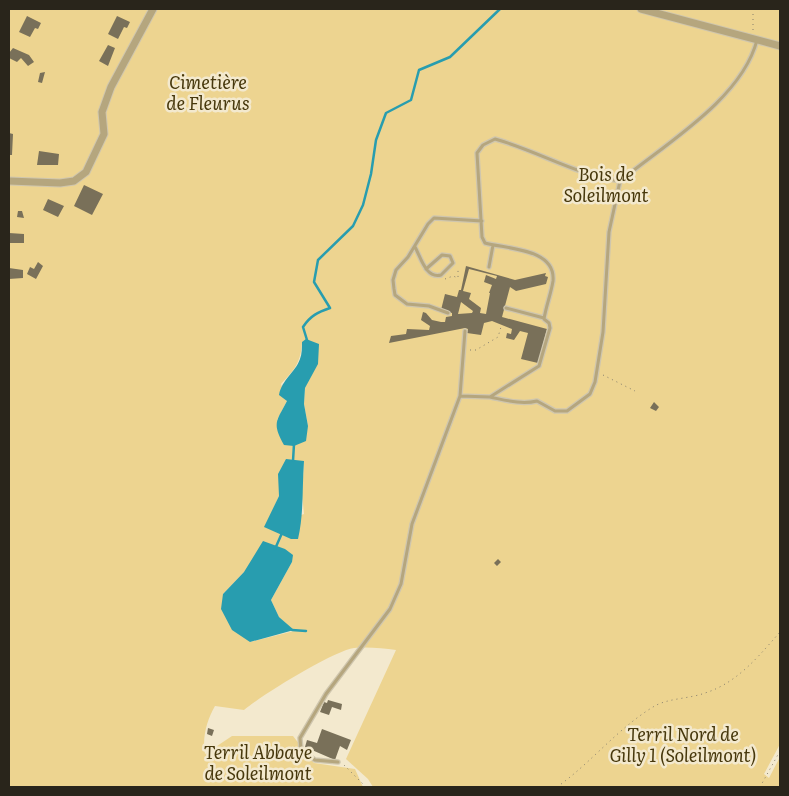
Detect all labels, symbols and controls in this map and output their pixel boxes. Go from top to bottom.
park label: Cimetière de Fleurus [166,68,250,116]
park label: Bois de Soleilmont [563,160,649,208]
park label: Terril Nord de Gilly 1 (Soleilmont) [609,720,757,768]
park label: Terril Abbaye de Soleilmont [204,738,312,786]

